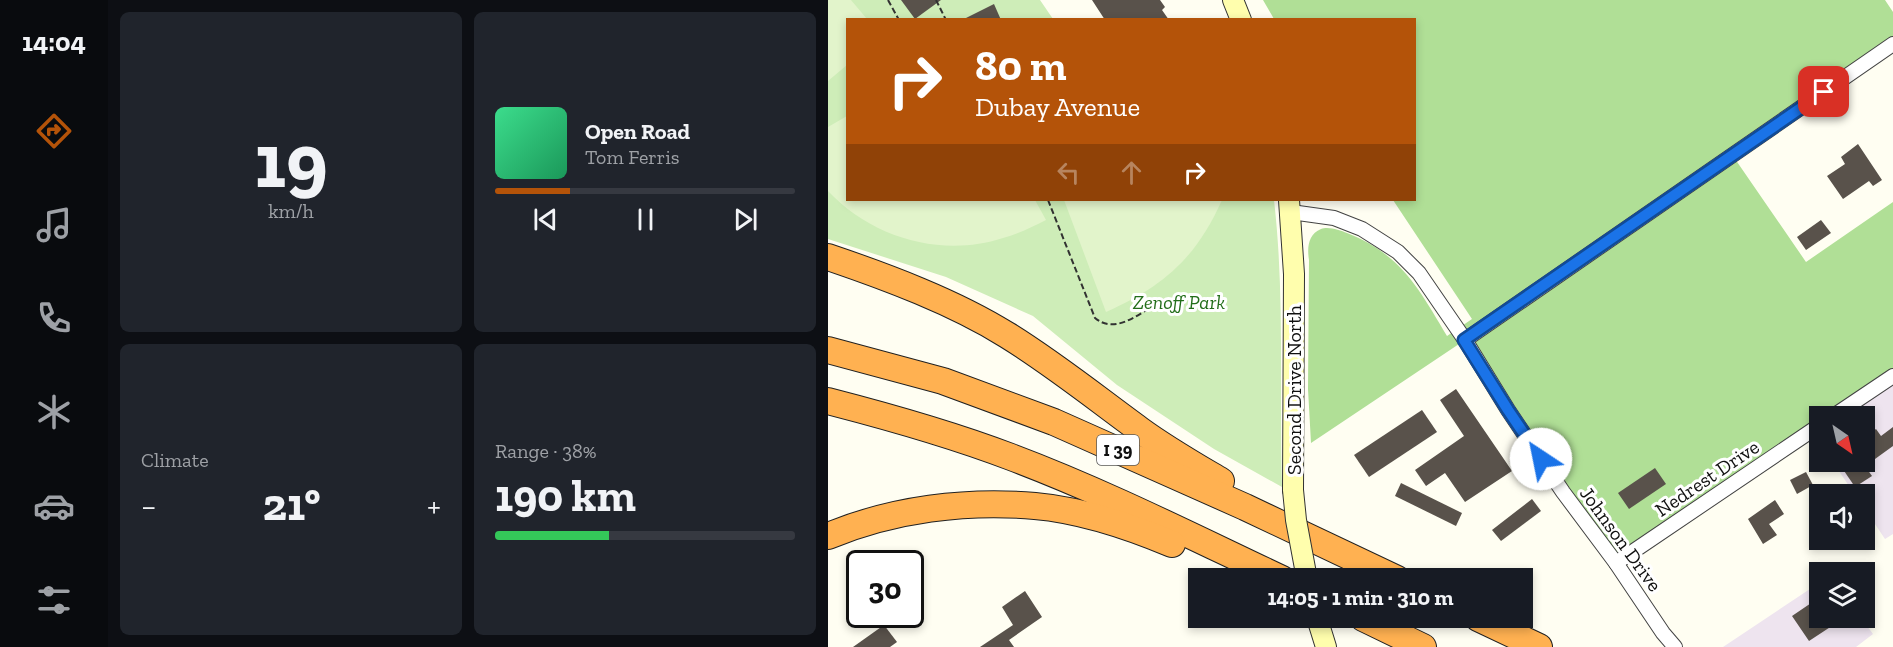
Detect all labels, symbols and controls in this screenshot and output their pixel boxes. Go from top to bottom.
text: 14:04 [22,26,86,58]
text: 80 m [975,40,1066,91]
icon: right [876,42,954,120]
pin [1798,66,1849,117]
icon: arrive [1807,75,1840,108]
text: Dubay Avenue [975,91,1140,123]
icon: directions [33,110,75,152]
text: 19 [254,113,328,207]
text: Open Road [585,118,690,145]
text: Tom Ferris [585,145,680,169]
icon: left [1052,156,1085,189]
icon: ahead [1115,156,1148,189]
icon: right [1178,156,1211,189]
text: km/h [268,199,314,223]
icon: previous [529,203,562,236]
icon: pause [629,203,662,236]
icon: next [729,203,762,236]
icon: music [33,204,75,246]
park label: Zenoff Park [1133,290,1225,314]
icon: phone [33,297,75,339]
street label: Second Drive North [1282,304,1306,475]
icon: climate [33,391,75,433]
north arrow [1809,406,1875,472]
map controls [1809,406,1875,628]
position arrow [1509,427,1573,491]
street label: Nedrest Drive [1650,434,1764,522]
road number: I 39 [1097,435,1139,465]
text: Range · 38% [495,439,597,463]
text: Climate [141,448,209,472]
text: 190 km [495,469,636,523]
text: 21° [263,478,321,532]
street label: Johnson Drive [1575,482,1667,596]
button: sound [1809,484,1875,550]
icon: car [33,485,75,527]
text: − [141,486,156,525]
text: + [427,486,441,525]
speed limit sign: 30 [846,550,924,628]
button: layers [1809,562,1875,628]
icon: filters [33,579,75,621]
text: 14:05 · 1 min · 310 m [1267,584,1454,611]

